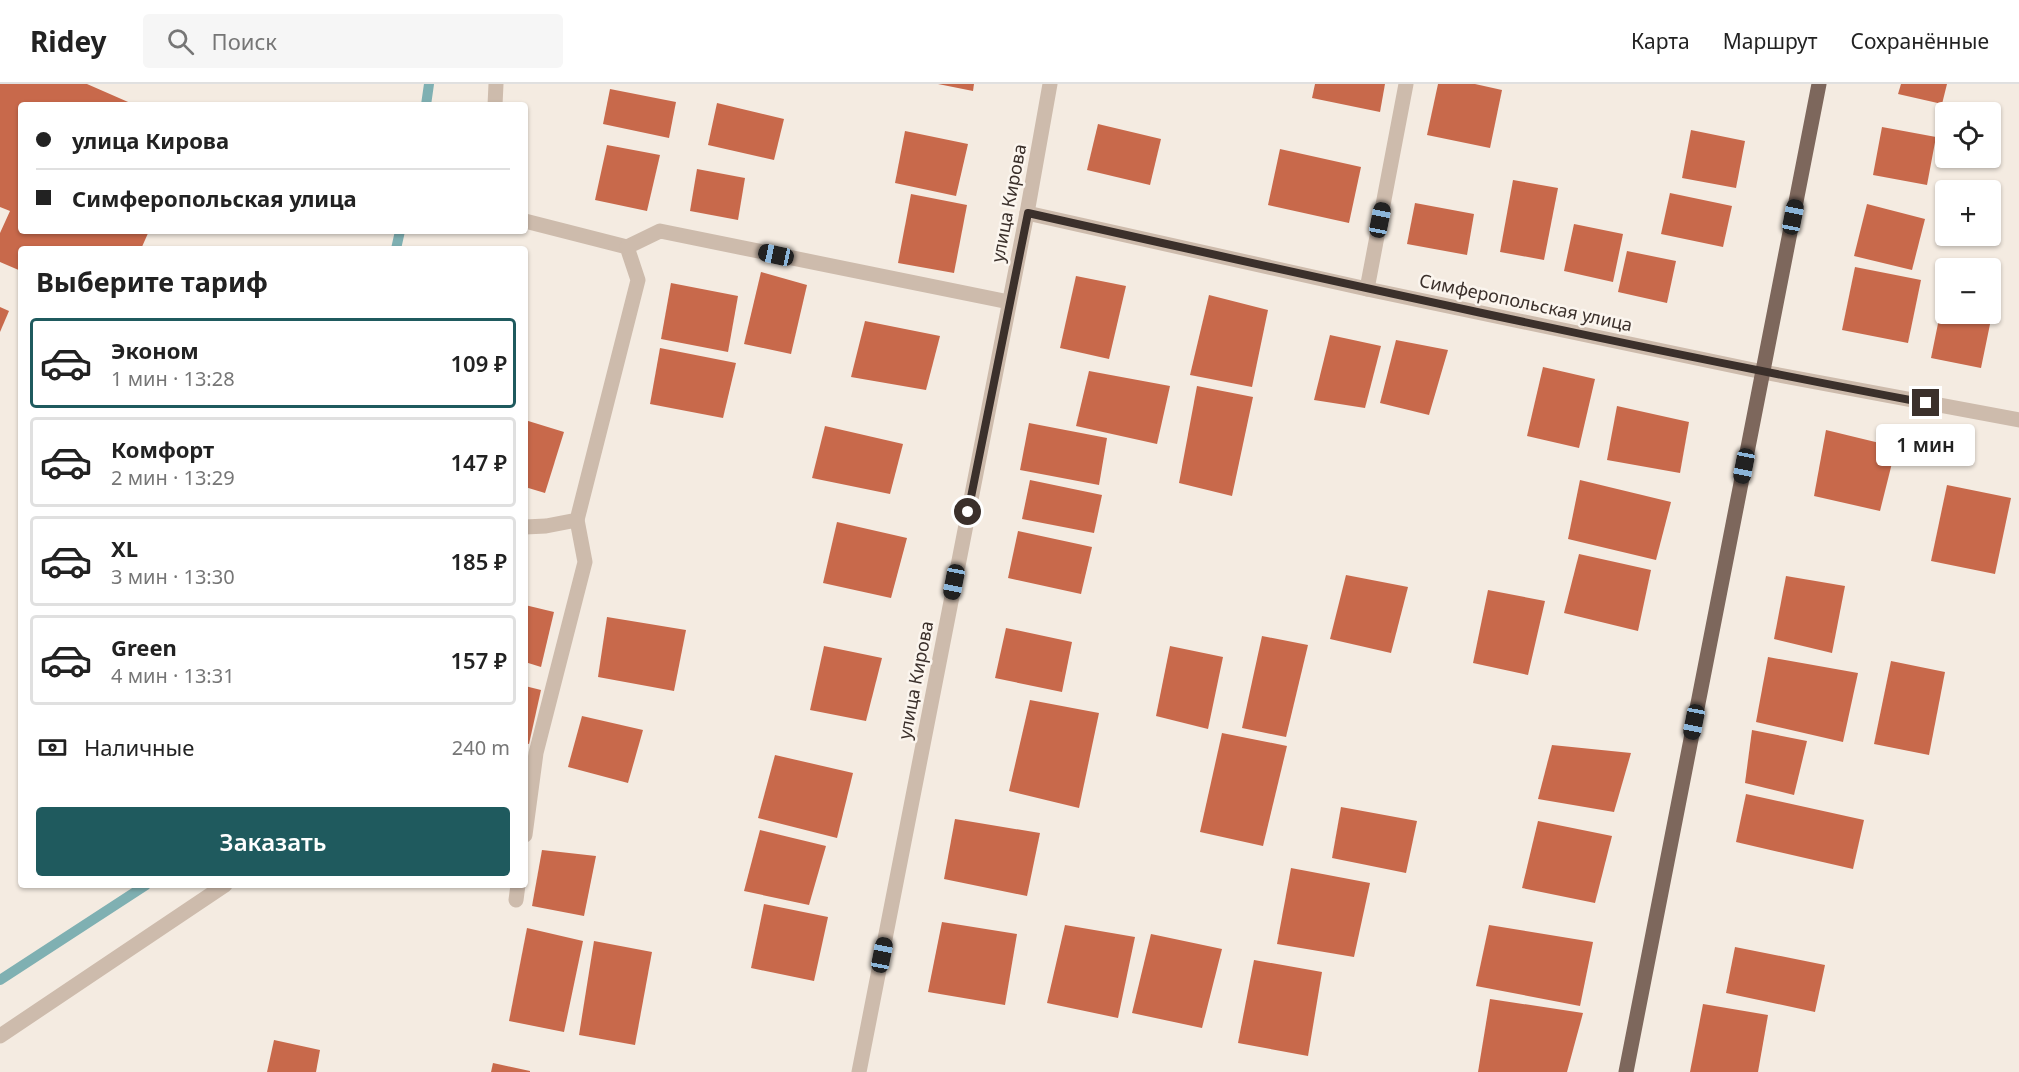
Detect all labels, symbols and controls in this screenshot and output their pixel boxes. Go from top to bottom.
search box [143,14,563,68]
text: Ridey [30,22,107,60]
icon: search [164,25,197,58]
text: Поиск [212,26,277,56]
text: Карта [1631,27,1690,55]
text: Маршрут [1723,27,1818,55]
text: Сохранённые [1851,27,1989,55]
map controls [1935,102,2001,324]
button: locate [1935,102,2001,168]
text: улица Кирова [72,125,229,155]
street label: улица Кирова [985,142,1031,264]
button: + [1935,180,2001,246]
text: Симферопольская улица [72,183,357,213]
car [1781,198,1805,236]
car [1368,201,1392,239]
car [757,242,795,268]
button: − [1935,258,2001,324]
text: Выберите тариф [36,263,268,300]
street label: Симферопольская улица [1417,268,1635,336]
text: Эконом [111,335,199,365]
icon: car [39,336,93,390]
text: 109 ₽ [450,348,507,378]
text: 1 мин · 13:28 [111,365,235,392]
route end [1912,389,1939,416]
callout: 1 мин [1876,424,1976,466]
text: 1 мин [1896,431,1955,458]
text: Комфорт [111,434,214,464]
icon: car [39,435,93,489]
text: 147 ₽ [450,447,507,477]
car [1732,447,1756,485]
text: 2 мин · 13:29 [111,464,235,491]
route start [954,498,981,525]
text: XL [111,533,138,563]
icon: car [39,534,93,588]
text: 185 ₽ [450,546,507,576]
text: 3 мин · 13:30 [111,563,235,590]
car [942,563,966,601]
street label: улица Кирова [892,619,938,741]
text: Green [111,632,177,662]
icon: car [39,633,93,687]
text: 157 ₽ [450,645,507,675]
text: 4 мин · 13:31 [111,662,235,689]
car [1682,703,1706,741]
icon: cash [36,731,69,764]
text: Наличные [84,732,194,762]
text: 240 m [452,734,510,761]
button: Заказать [36,807,510,876]
car [870,936,894,974]

